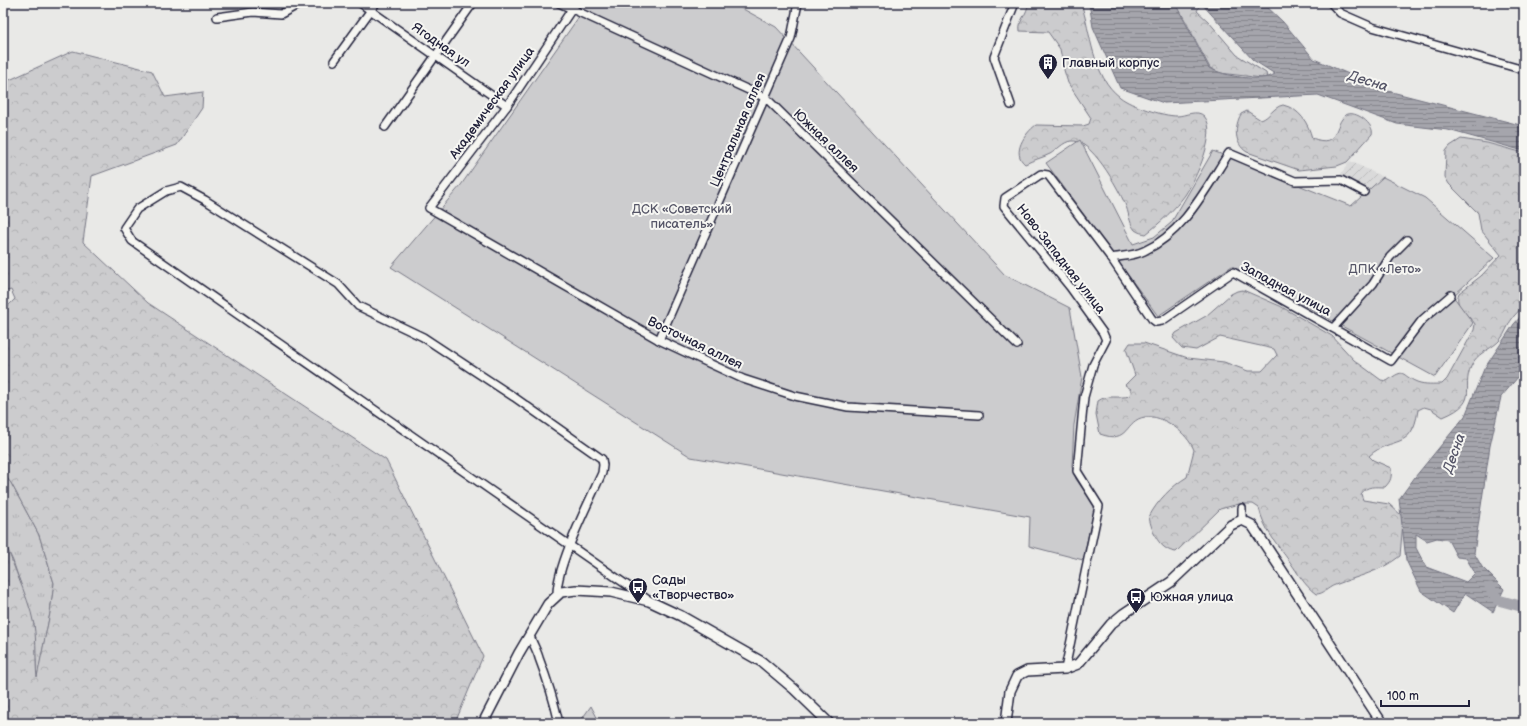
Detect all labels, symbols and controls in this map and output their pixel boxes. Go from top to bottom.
street label: Ягодная ул [409,19,473,71]
street label: Академическая улица [445,44,538,163]
building icon: Главный корпус [1037,52,1059,80]
place label: Главный корпус [1062,55,1160,71]
water label: Десна [1345,67,1390,95]
street label: Центральная аллея [707,71,769,189]
street label: Южная аллея [790,106,862,176]
park label: ДСК «Советский писатель» [632,201,732,232]
street label: Ново-Западная улица [1013,201,1109,317]
street label: Западная улица [1238,258,1334,320]
park label: ДПК «Лето» [1348,261,1422,277]
street label: Восточная аллея [645,313,745,373]
water label: Десна [1439,431,1469,476]
place label: Сады «Творчество» [652,572,735,603]
bus stop icon: Сады «Творчество» [627,576,649,604]
bus stop icon: Южная улица [1125,586,1147,614]
place label: Южная улица [1150,589,1234,605]
scale bar [1381,682,1469,708]
text: 100 m [1387,689,1419,704]

